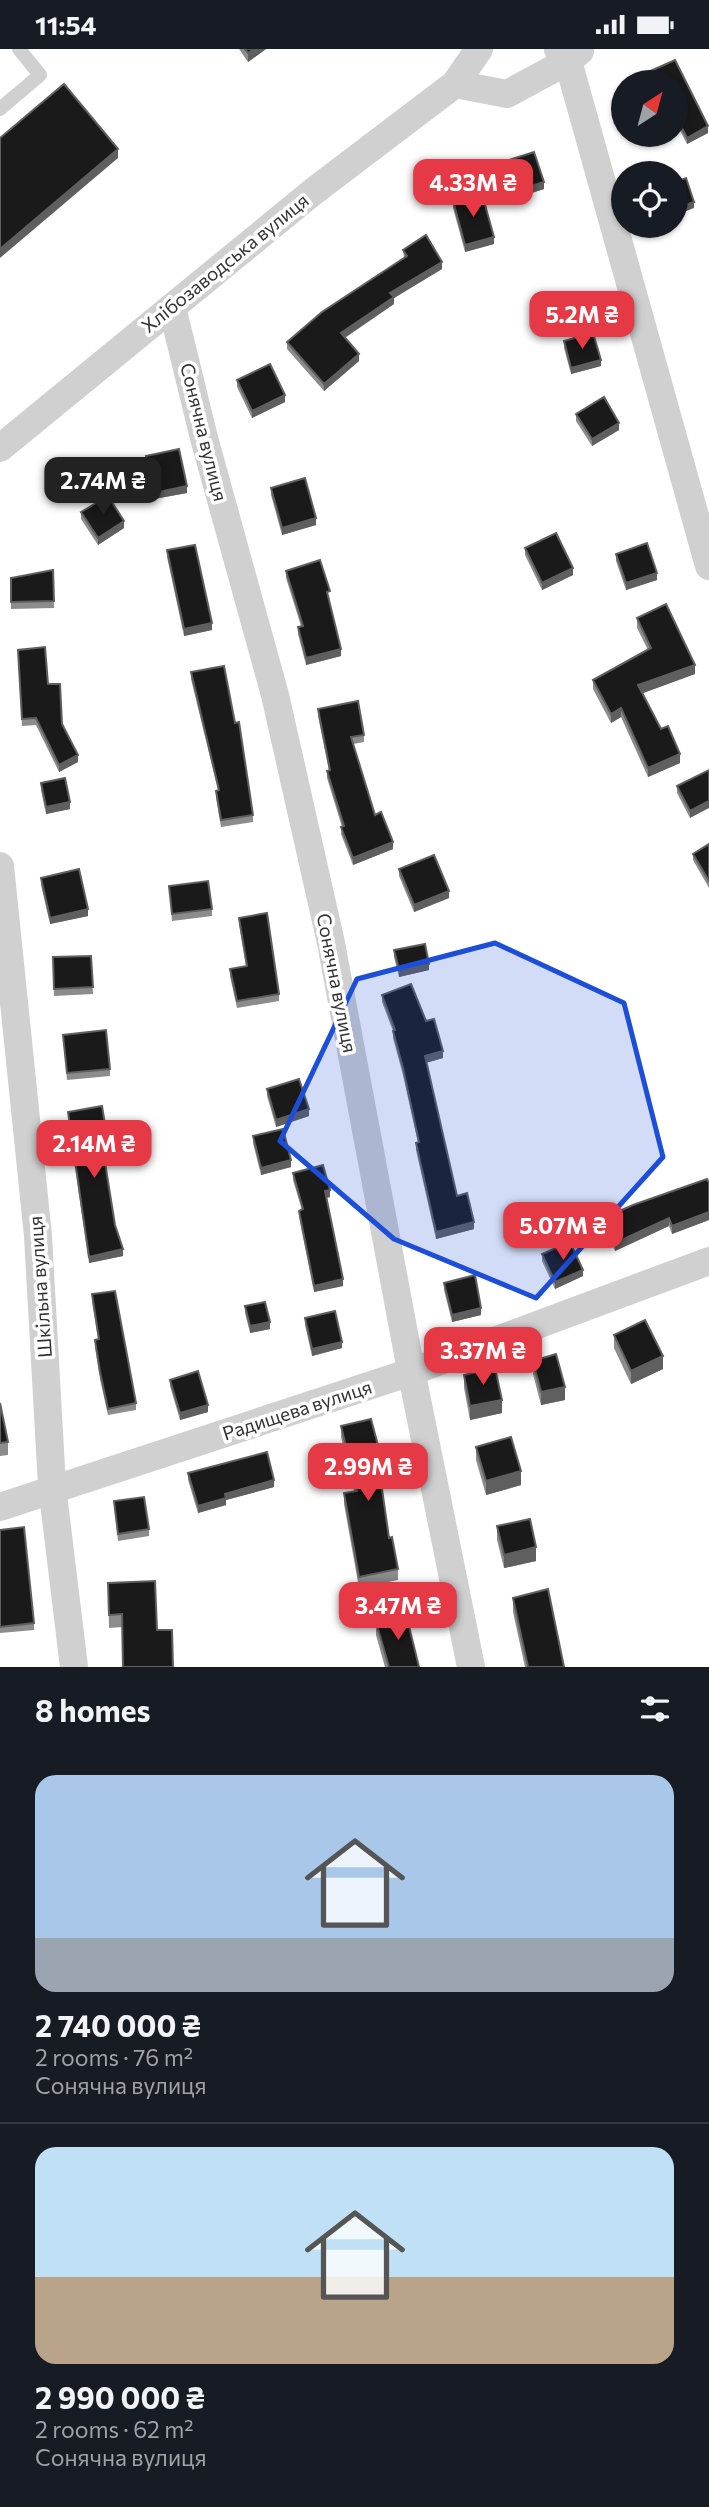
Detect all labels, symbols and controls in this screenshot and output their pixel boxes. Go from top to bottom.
text: 11:54 [35,9,97,40]
north arrow [611,70,688,147]
map controls [611,70,688,238]
pin: 4.33M ₴ [408,159,538,219]
button: locate [611,161,688,238]
text: 4.33M ₴ [429,168,517,196]
street label: Хлібозаводська вулиця [137,188,313,337]
pin: 5.2M ₴ [525,292,639,351]
text: 5.2M ₴ [545,300,619,328]
street label: Сонячна вулиця [176,360,233,503]
pin: 2.74M ₴ [38,457,168,517]
text: 2.74M ₴ [60,466,146,494]
street label: Сонячна вулиця [313,911,362,1055]
pin: 2.14M ₴ [29,1121,159,1180]
text: 2.14M ₴ [53,1129,135,1157]
pin: 5.07M ₴ [498,1203,628,1262]
text: 5.07M ₴ [519,1211,607,1239]
street label: Шкільна вулиця [23,1215,56,1359]
pin: 3.37M ₴ [418,1327,548,1387]
text: 3.37M ₴ [440,1336,526,1364]
street label: Радищева вулиця [219,1375,374,1445]
pin: 2.99M ₴ [303,1443,433,1503]
text: 2.99M ₴ [324,1452,412,1480]
pin: 3.47M ₴ [333,1583,463,1642]
text: 3.47M ₴ [355,1591,441,1619]
icon: filters [636,1690,674,1728]
text: 8 homes [35,1691,151,1728]
icon: home [292,1820,418,1946]
text: 2 740 000 ₴ [35,2006,201,2043]
text: 2 rooms · 76 m² [35,2043,193,2071]
text: Сонячна вулиця [35,2071,207,2099]
icon: home [292,2192,418,2318]
text: 2 990 000 ₴ [35,2378,205,2415]
text: 2 rooms · 62 m² [35,2415,194,2443]
text: Сонячна вулиця [35,2443,207,2471]

